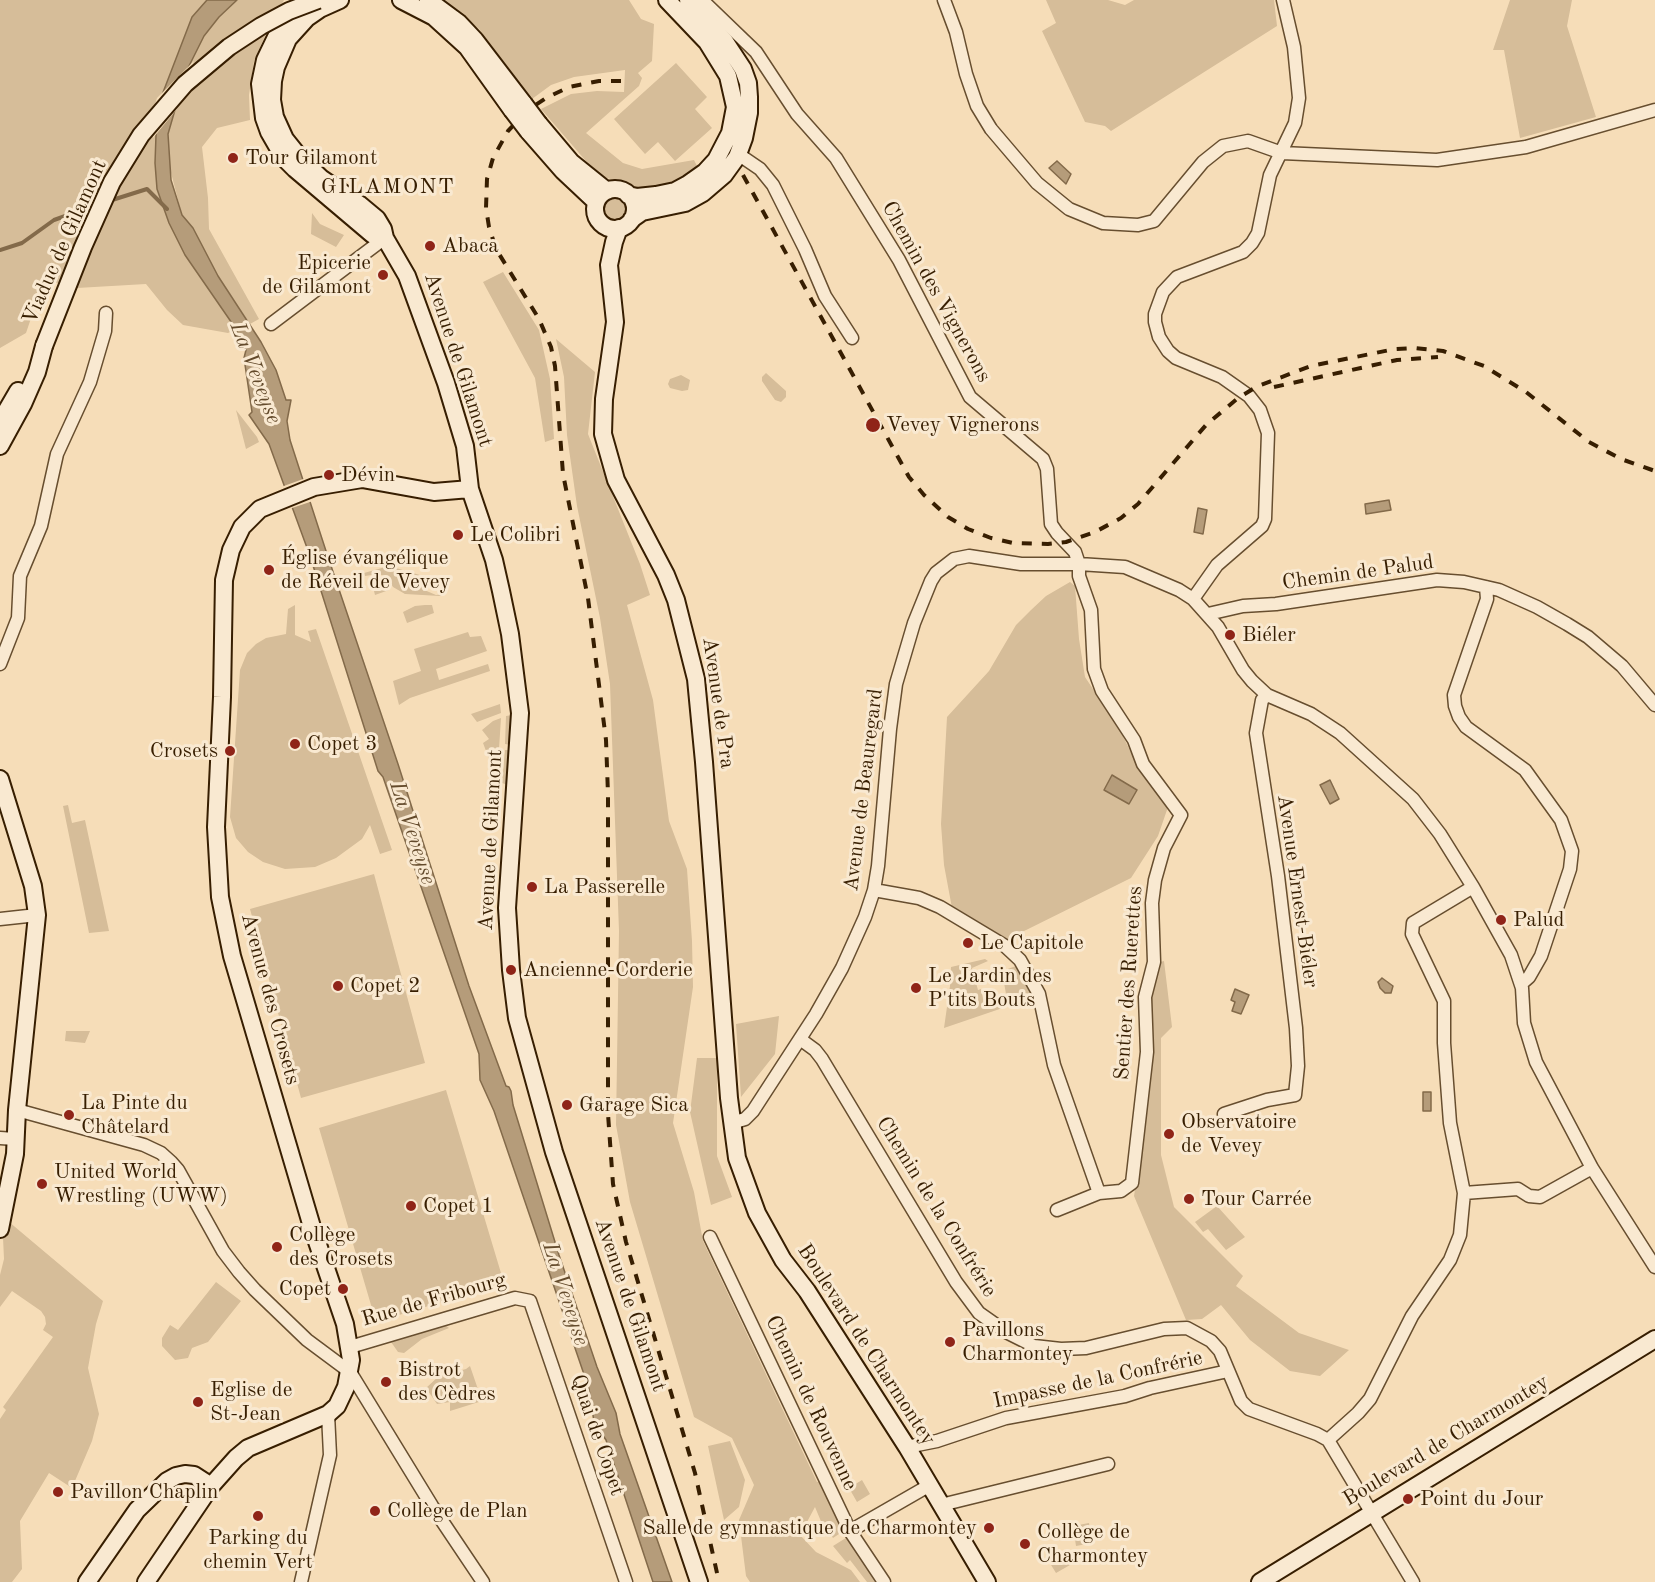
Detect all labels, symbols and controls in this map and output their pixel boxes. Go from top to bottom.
place label: Tour Gilamont [245,145,377,171]
marker: Tour Gilamont [226,151,240,165]
street label: Viaduc de Gilamont [17,156,113,328]
district label: GILAMONT [321,174,455,200]
street label: Chemin des Vignerons [876,197,996,387]
place label: Abaca [442,233,499,259]
marker: Abaca [423,239,437,253]
place label: Epicerie de Gilamont [262,250,371,300]
marker: Epicerie de Gilamont [376,268,390,282]
street label: Avenue de Gilamont [418,270,498,450]
water label: La Veveyse [223,318,287,428]
place label: Vevey Vignerons [886,412,1039,438]
marker: Vevey Vignerons [864,416,882,434]
place label: Dévin [341,462,395,488]
marker: Dévin [322,468,336,482]
place label: Le Colibri [470,522,560,548]
marker: Le Colibri [451,528,465,542]
place label: Église évangélique de Réveil de Vevey [281,545,450,595]
street label: Chemin de Palud [1281,550,1435,596]
marker: Église évangélique de Réveil de Vevey [262,563,276,577]
place label: Biéler [1242,622,1296,648]
marker: Biéler [1223,628,1237,642]
street label: Avenue de Pra [696,636,740,770]
street label: Avenue de Beauregard [839,687,889,893]
place label: Copet 3 [307,731,377,757]
marker: Copet 3 [288,737,302,751]
place label: Crosets [150,738,218,764]
marker: Crosets [223,744,237,758]
street label: Avenue de Gilamont [474,749,508,931]
water label: La Veveyse [383,778,441,888]
street label: Avenue Ernest-Biéler [1271,793,1323,989]
place label: La Passerelle [544,874,665,900]
marker: La Passerelle [525,880,539,894]
street label: Sentier des Ruerettes [1110,885,1148,1081]
place label: Palud [1513,907,1565,933]
street label: Avenue des Crosets [235,910,305,1088]
marker: Palud [1494,913,1508,927]
place label: Le Capitole [980,930,1084,956]
marker: Le Capitole [961,936,975,950]
place label: Ancienne-Corderie [523,957,693,983]
marker: Ancienne-Corderie [504,963,518,977]
place label: Le Jardin des P'tits Bouts [928,963,1052,1013]
place label: Copet 2 [350,973,420,999]
marker: Copet 2 [331,979,345,993]
marker: Le Jardin des P'tits Bouts [909,981,923,995]
place label: La Pinte du Châtelard [81,1090,188,1140]
place label: Garage Sica [579,1092,689,1118]
marker: Garage Sica [560,1098,574,1112]
marker: La Pinte du Châtelard [62,1108,76,1122]
place label: Observatoire de Vevey [1181,1109,1296,1159]
street label: Chemin de la Confrérie [870,1112,1002,1302]
marker: Observatoire de Vevey [1162,1127,1176,1141]
place label: United World Wrestling (UWW) [54,1159,228,1209]
marker: United World Wrestling (UWW) [35,1177,49,1191]
place label: Tour Carrée [1201,1186,1312,1212]
marker: Tour Carrée [1182,1192,1196,1206]
place label: Copet 1 [423,1193,493,1219]
marker: Copet 1 [404,1199,418,1213]
street label: Avenue de Gilamont [589,1215,671,1395]
place label: Collège des Crosets [289,1222,393,1272]
water label: La Veveyse [536,1239,594,1349]
street label: Boulevard de Charmontey [791,1239,941,1451]
marker: Collège des Crosets [270,1240,284,1254]
street label: Rue de Fribourg [359,1267,509,1333]
place label: Copet [279,1276,331,1302]
marker: Copet [336,1282,350,1296]
street label: Chemin de Rouvenne [759,1312,863,1494]
place label: Pavillons Charmontey [962,1317,1073,1367]
marker: Pavillons Charmontey [943,1335,957,1349]
street label: Impasse de la Confrérie [991,1345,1205,1415]
place label: Bistrot des Cèdres [398,1357,496,1407]
street label: Boulevard de Charmontey [1339,1370,1553,1512]
street label: Quai de Copet [564,1371,630,1499]
marker: Bistrot des Cèdres [379,1375,393,1389]
place label: Eglise de St-Jean [210,1377,292,1427]
marker: Eglise de St-Jean [191,1395,205,1409]
place label: Pavillon Chaplin [70,1479,218,1505]
marker: Pavillon Chaplin [51,1485,65,1499]
place label: Point du Jour [1420,1486,1543,1512]
marker: Point du Jour [1401,1492,1415,1506]
place label: Collège de Plan [387,1498,528,1524]
marker: Collège de Plan [368,1504,382,1518]
marker: Parking du chemin Vert [251,1509,265,1523]
place label: Salle de gymnastique de Charmontey [642,1515,977,1541]
place label: Collège de Charmontey [1037,1519,1148,1569]
marker: Salle de gymnastique de Charmontey [982,1521,996,1535]
place label: Parking du chemin Vert [203,1525,313,1575]
marker: Collège de Charmontey [1018,1537,1032,1551]

